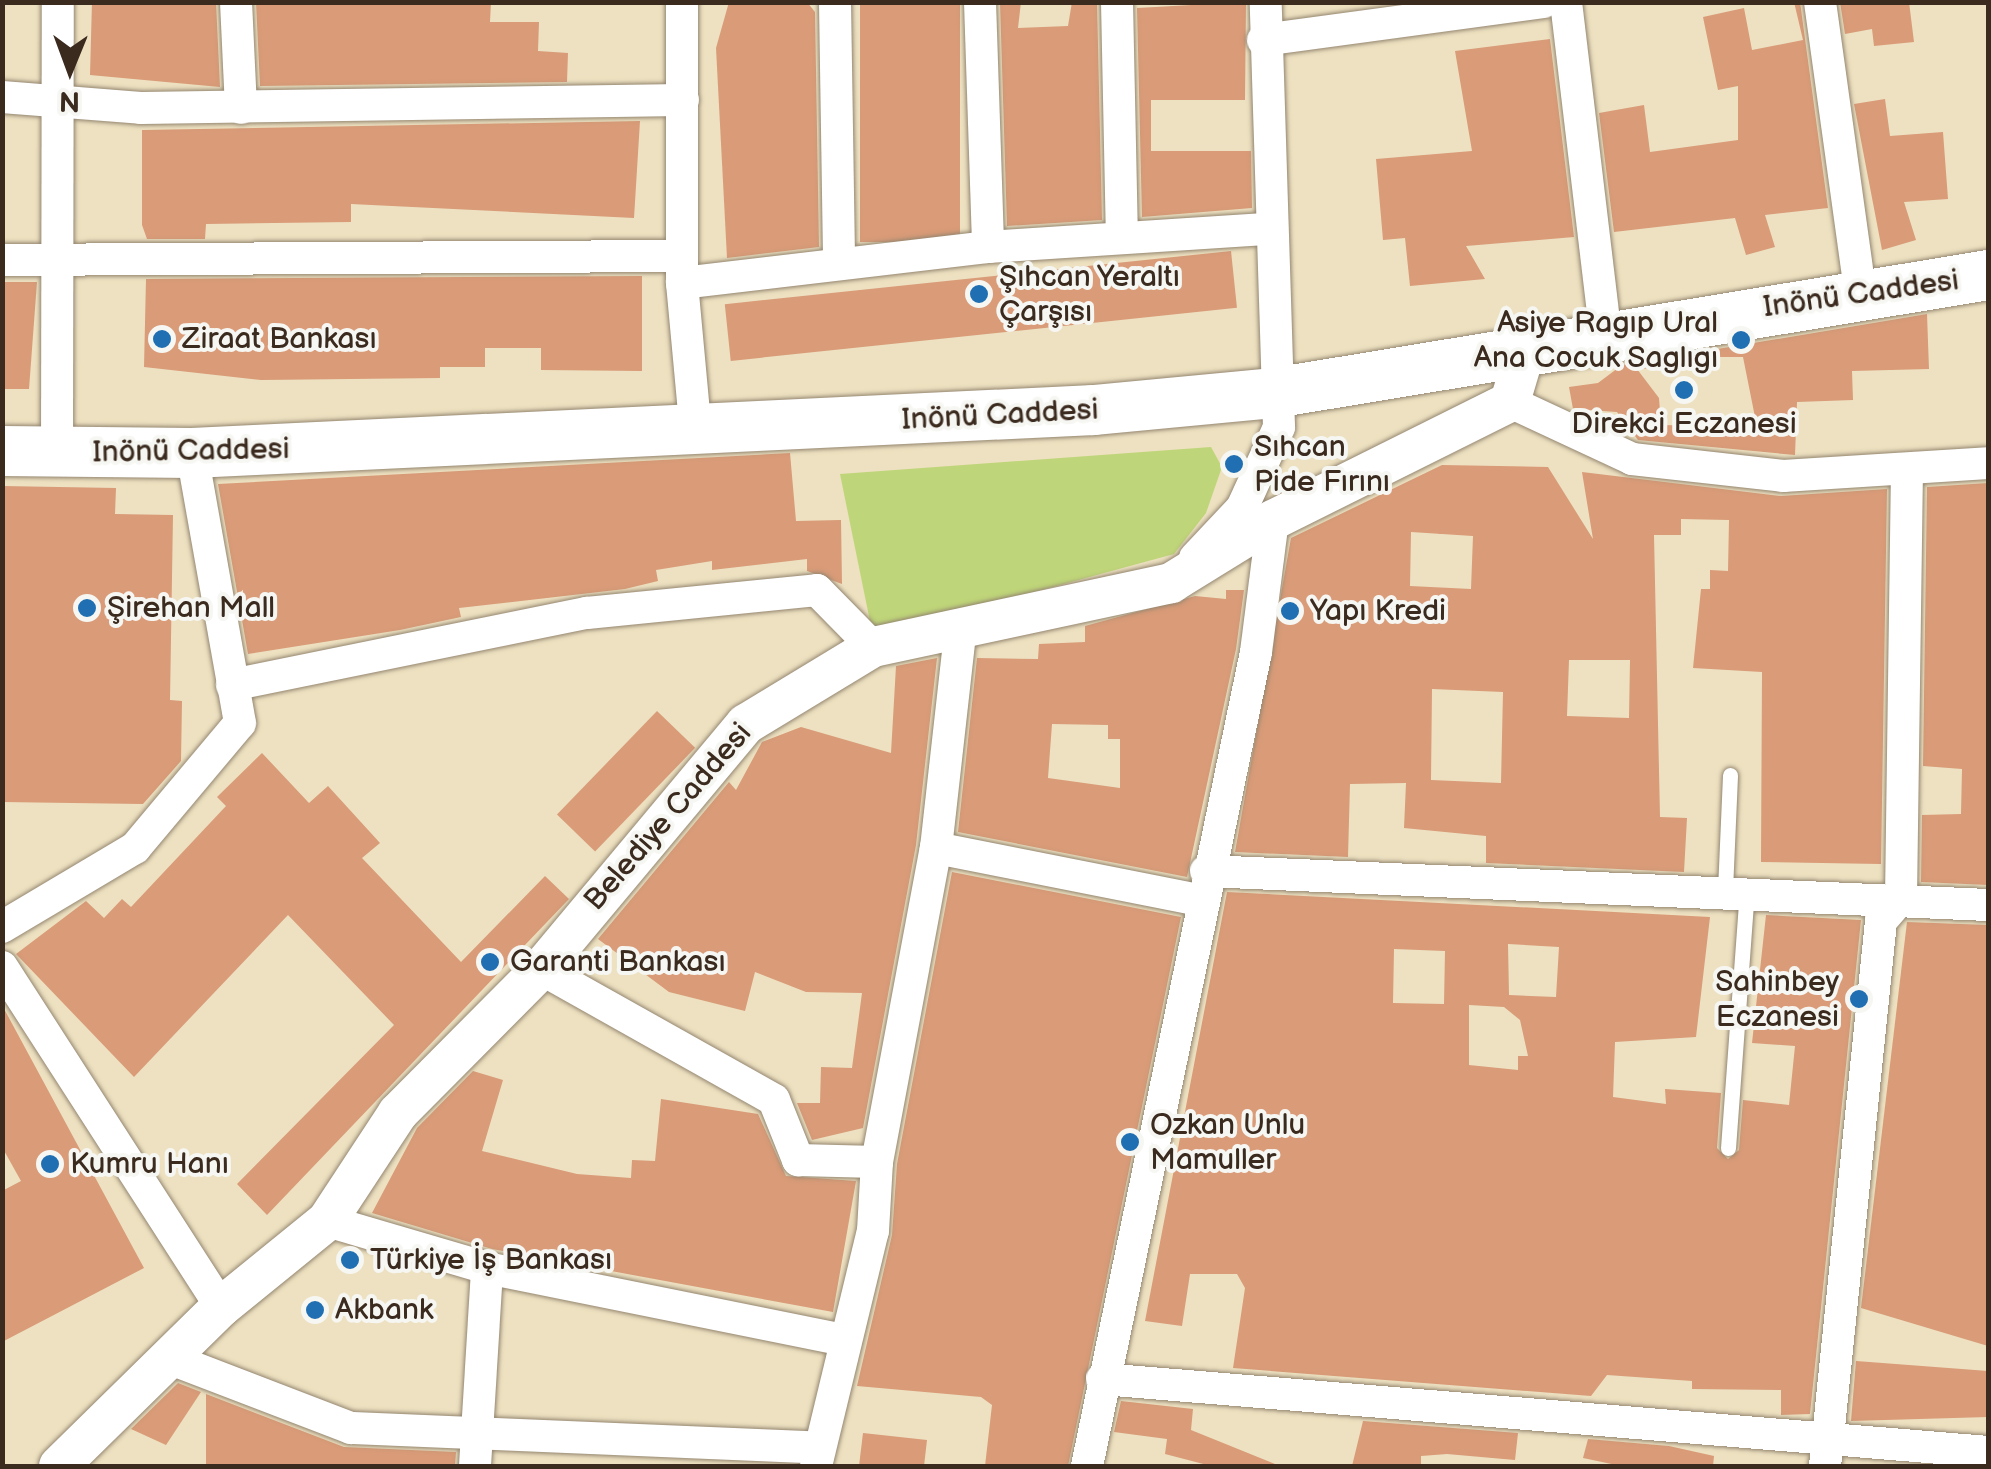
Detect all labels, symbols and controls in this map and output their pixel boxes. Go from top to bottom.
north arrow [20,20,120,120]
text: N [59,84,80,117]
place label: Şıhcan Yeraltı Çarşısı [999,259,1182,330]
street label: Inönü Caddesi [1761,262,1961,326]
marker: Şıhcan Yeraltı Çarşısı [968,283,990,305]
place label: Asiye Ragıp Ural Ana Cocuk Saglıgı [1473,305,1718,376]
place label: Ziraat Bankası [182,321,376,357]
marker: Asiye Ragıp Ural Ana Cocuk Saglıgı [1728,327,1754,353]
marker: Ziraat Bankası [151,328,173,350]
marker: Direkci Eczanesi [1673,379,1695,401]
street label: Inönü Caddesi [901,392,1099,438]
place label: Direkci Eczanesi [1571,406,1797,442]
place label: Sıhcan Pide Fırını [1254,429,1390,500]
street label: Inönü Caddesi [92,431,290,471]
marker: Sıhcan Pide Fırını [1223,453,1245,475]
place label: Şirehan Mall [107,590,275,626]
place label: Yapı Kredi [1310,593,1446,629]
marker: Şirehan Mall [76,597,98,619]
marker: Yapı Kredi [1279,600,1301,622]
street label: Belediye Caddesi [577,716,759,918]
place label: Garanti Bankası [510,944,726,980]
marker: Garanti Bankası [479,951,501,973]
place label: Sahinbey Eczanesi [1715,964,1839,1034]
marker: Sahinbey Eczanesi [1848,988,1870,1010]
place label: Ozkan Unlu Mamuller [1150,1107,1305,1178]
marker: Ozkan Unlu Mamuller [1119,1131,1141,1153]
place label: Kumru Hanı [70,1146,229,1182]
marker: Kumru Hanı [39,1153,61,1175]
place label: Türkiye İş Bankası [370,1242,612,1278]
marker: Türkiye İş Bankası [339,1249,361,1271]
place label: Akbank [335,1292,434,1328]
marker: Akbank [304,1299,326,1321]

